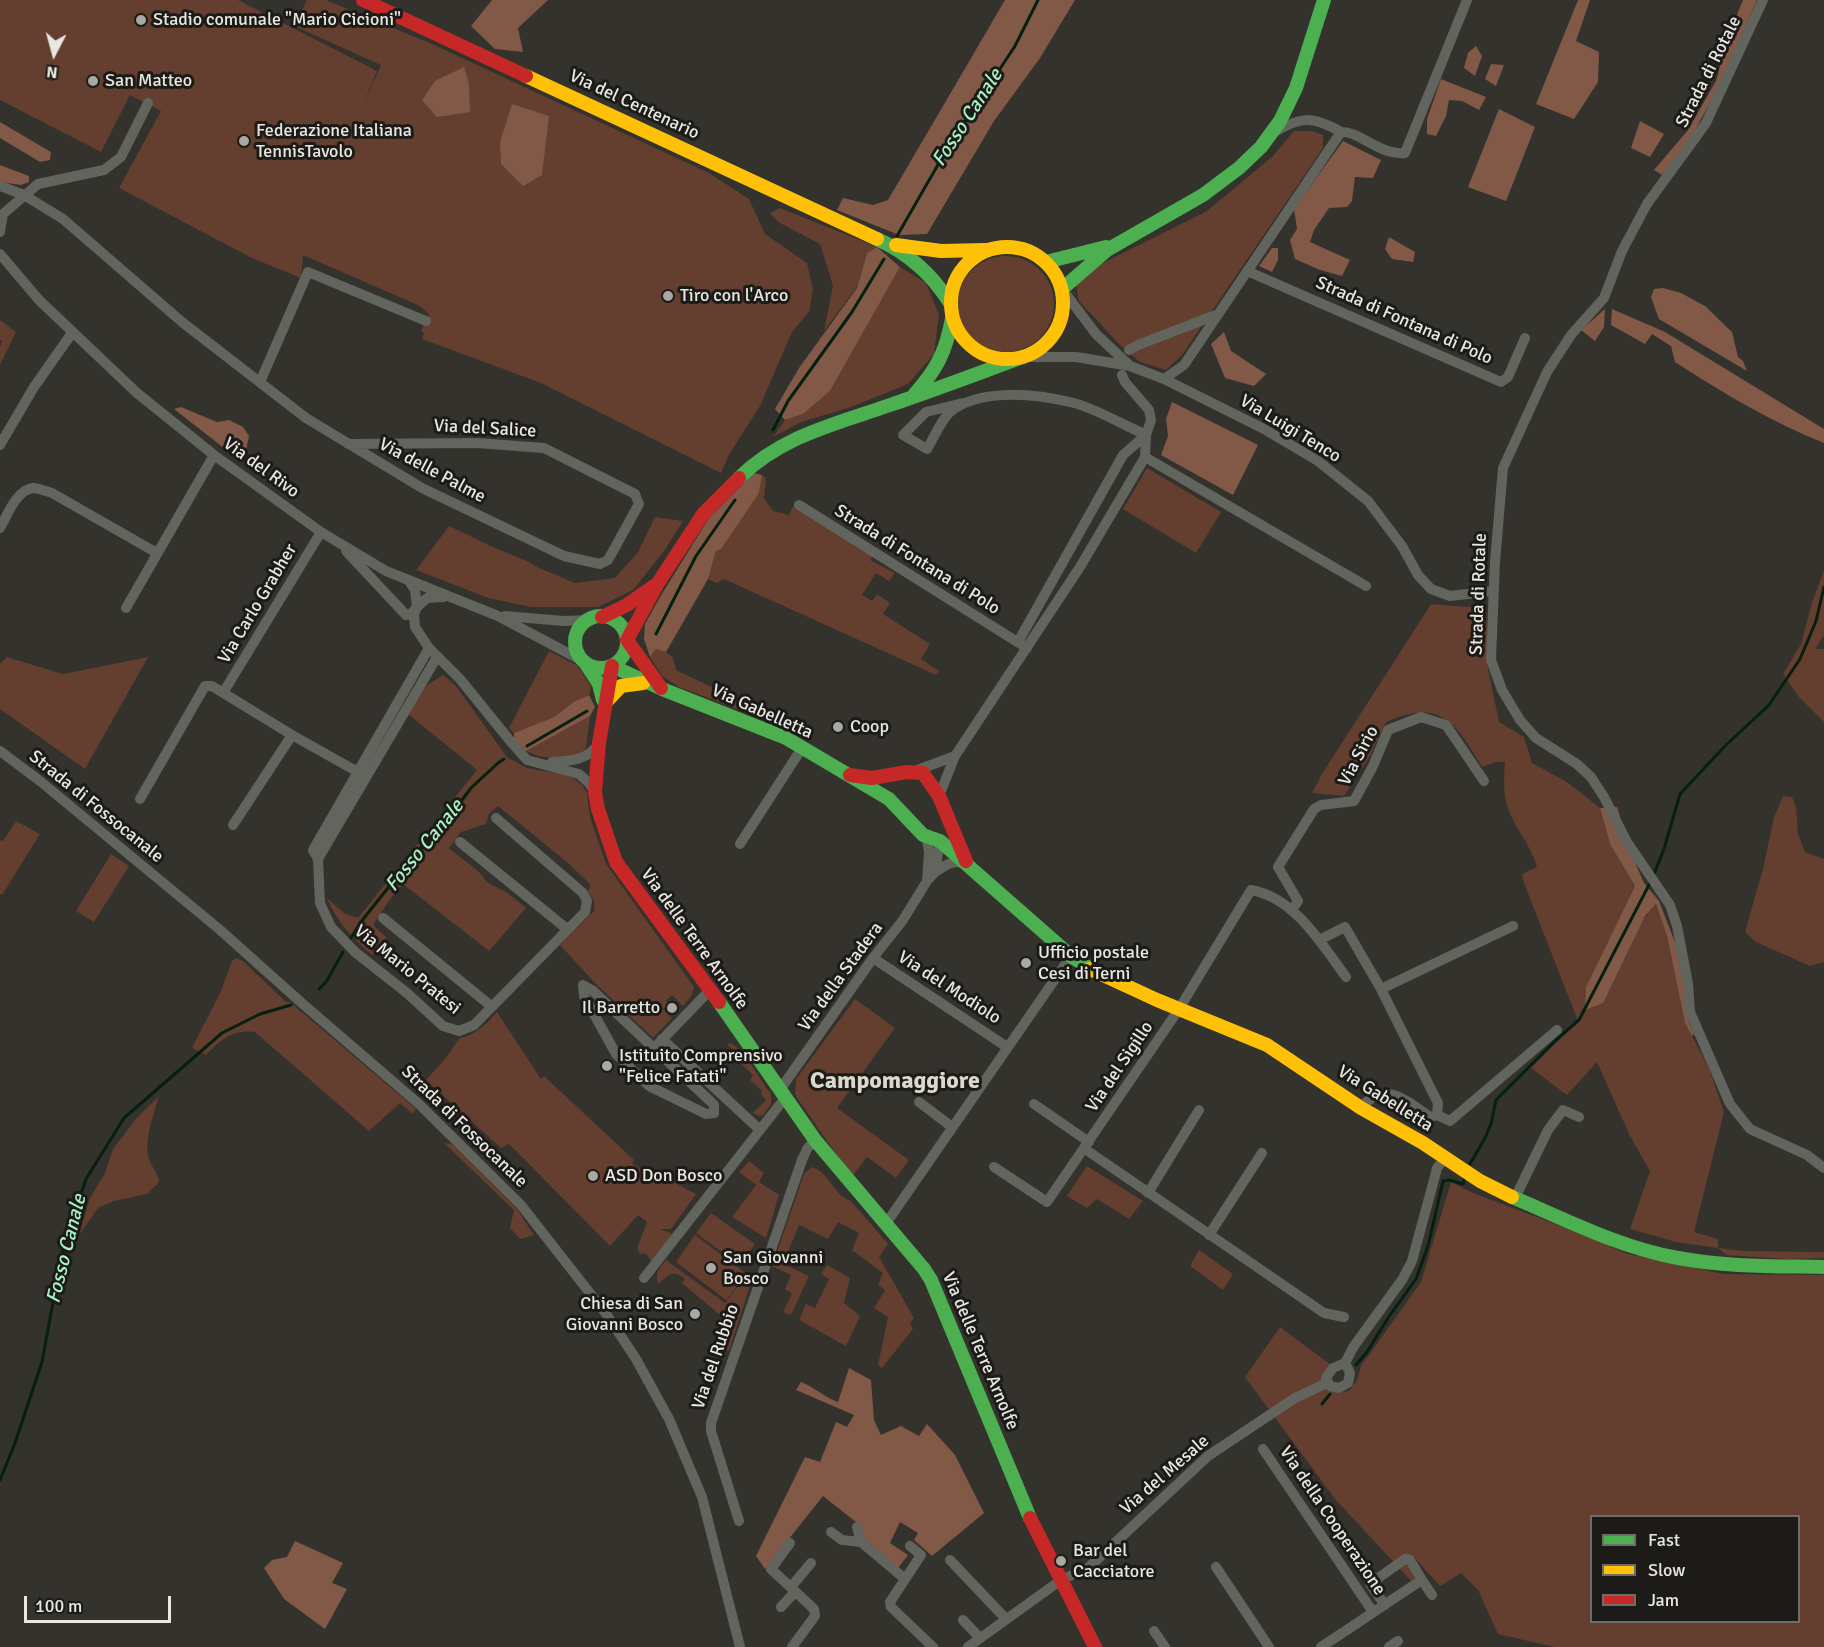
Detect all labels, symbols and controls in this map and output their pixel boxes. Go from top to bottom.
place label: Stadio comunale "Mario Cicioni" [153,9,401,31]
marker: Stadio comunale "Mario Cicioni" [134,13,148,27]
street label: Strada di Rotale [1672,13,1746,131]
north arrow [24,24,84,84]
text: N [46,61,59,82]
street label: Via del Centenario [566,65,702,145]
water label: Fosso Canale [928,65,1008,171]
place label: San Matteo [105,70,192,92]
marker: San Matteo [86,74,100,88]
place label: Federazione Italiana TennisTavolo [256,120,412,162]
marker: Federazione Italiana TennisTavolo [237,134,251,148]
street label: Strada di Fontana di Polo [1312,272,1496,370]
place label: Tiro con l'Arco [680,285,788,307]
marker: Tiro con l'Arco [661,289,675,303]
street label: Via Luigi Tenco [1236,390,1344,468]
street label: Via del Salice [433,416,537,442]
street label: Via del Rivo [219,433,303,503]
street label: Via delle Palme [375,434,489,508]
street label: Strada di Fontana di Polo [830,500,1004,620]
street label: Strada di Rotale [1466,533,1492,655]
street label: Via Carlo Grabher [214,540,302,668]
street label: Via Gabelletta [708,680,816,744]
place label: Coop [850,716,889,738]
marker: Coop [831,720,845,734]
street label: Via Sirio [1334,723,1384,789]
street label: Strada di Fossocanale [24,746,168,868]
water label: Fosso Canale [381,795,469,897]
street label: Via delle Terre Arnolfe [636,864,752,1014]
street label: Via della Stadera [794,918,888,1036]
street label: Via Mario Pratesi [350,921,464,1019]
place label: Ufficio postale Cesi di Terni [1038,942,1149,984]
street label: Via del Modiolo [894,947,1004,1029]
marker: Ufficio postale Cesi di Terni [1019,956,1033,970]
place label: Il Barretto [582,997,660,1019]
marker: Il Barretto [665,1001,679,1015]
street label: Via del Sigillo [1082,1017,1158,1117]
place label: Istituito Comprensivo "Felice Fatati" [619,1045,783,1088]
marker: Istituito Comprensivo "Felice Fatati" [600,1059,614,1073]
street label: Strada di Fossocanale [397,1061,531,1193]
street label: Via Gabelletta [1333,1061,1437,1137]
district label: Campomaggiore [810,1068,980,1096]
place label: ASD Don Bosco [605,1165,722,1187]
marker: ASD Don Bosco [586,1169,600,1183]
water label: Fosso Canale [42,1192,92,1306]
place label: San Giovanni Bosco [723,1247,823,1290]
marker: San Giovanni Bosco [704,1261,718,1275]
street label: Via delle Terre Arnolfe [937,1269,1023,1433]
place label: Chiesa di San Giovanni Bosco [566,1293,683,1336]
street label: Via del Rubbio [688,1302,744,1412]
marker: Chiesa di San Giovanni Bosco [688,1307,702,1321]
street label: Via del Mesale [1116,1431,1214,1519]
street label: Via della Cooperazione [1274,1442,1390,1600]
legend [1590,1515,1800,1623]
text: Fast [1648,1529,1680,1551]
place label: Bar del Cacciatore [1073,1540,1154,1582]
marker: Bar del Cacciatore [1054,1554,1068,1568]
text: Slow [1648,1559,1685,1581]
scale bar [27,1584,174,1622]
text: Jam [1648,1589,1679,1611]
text: 100 m [35,1595,82,1617]

